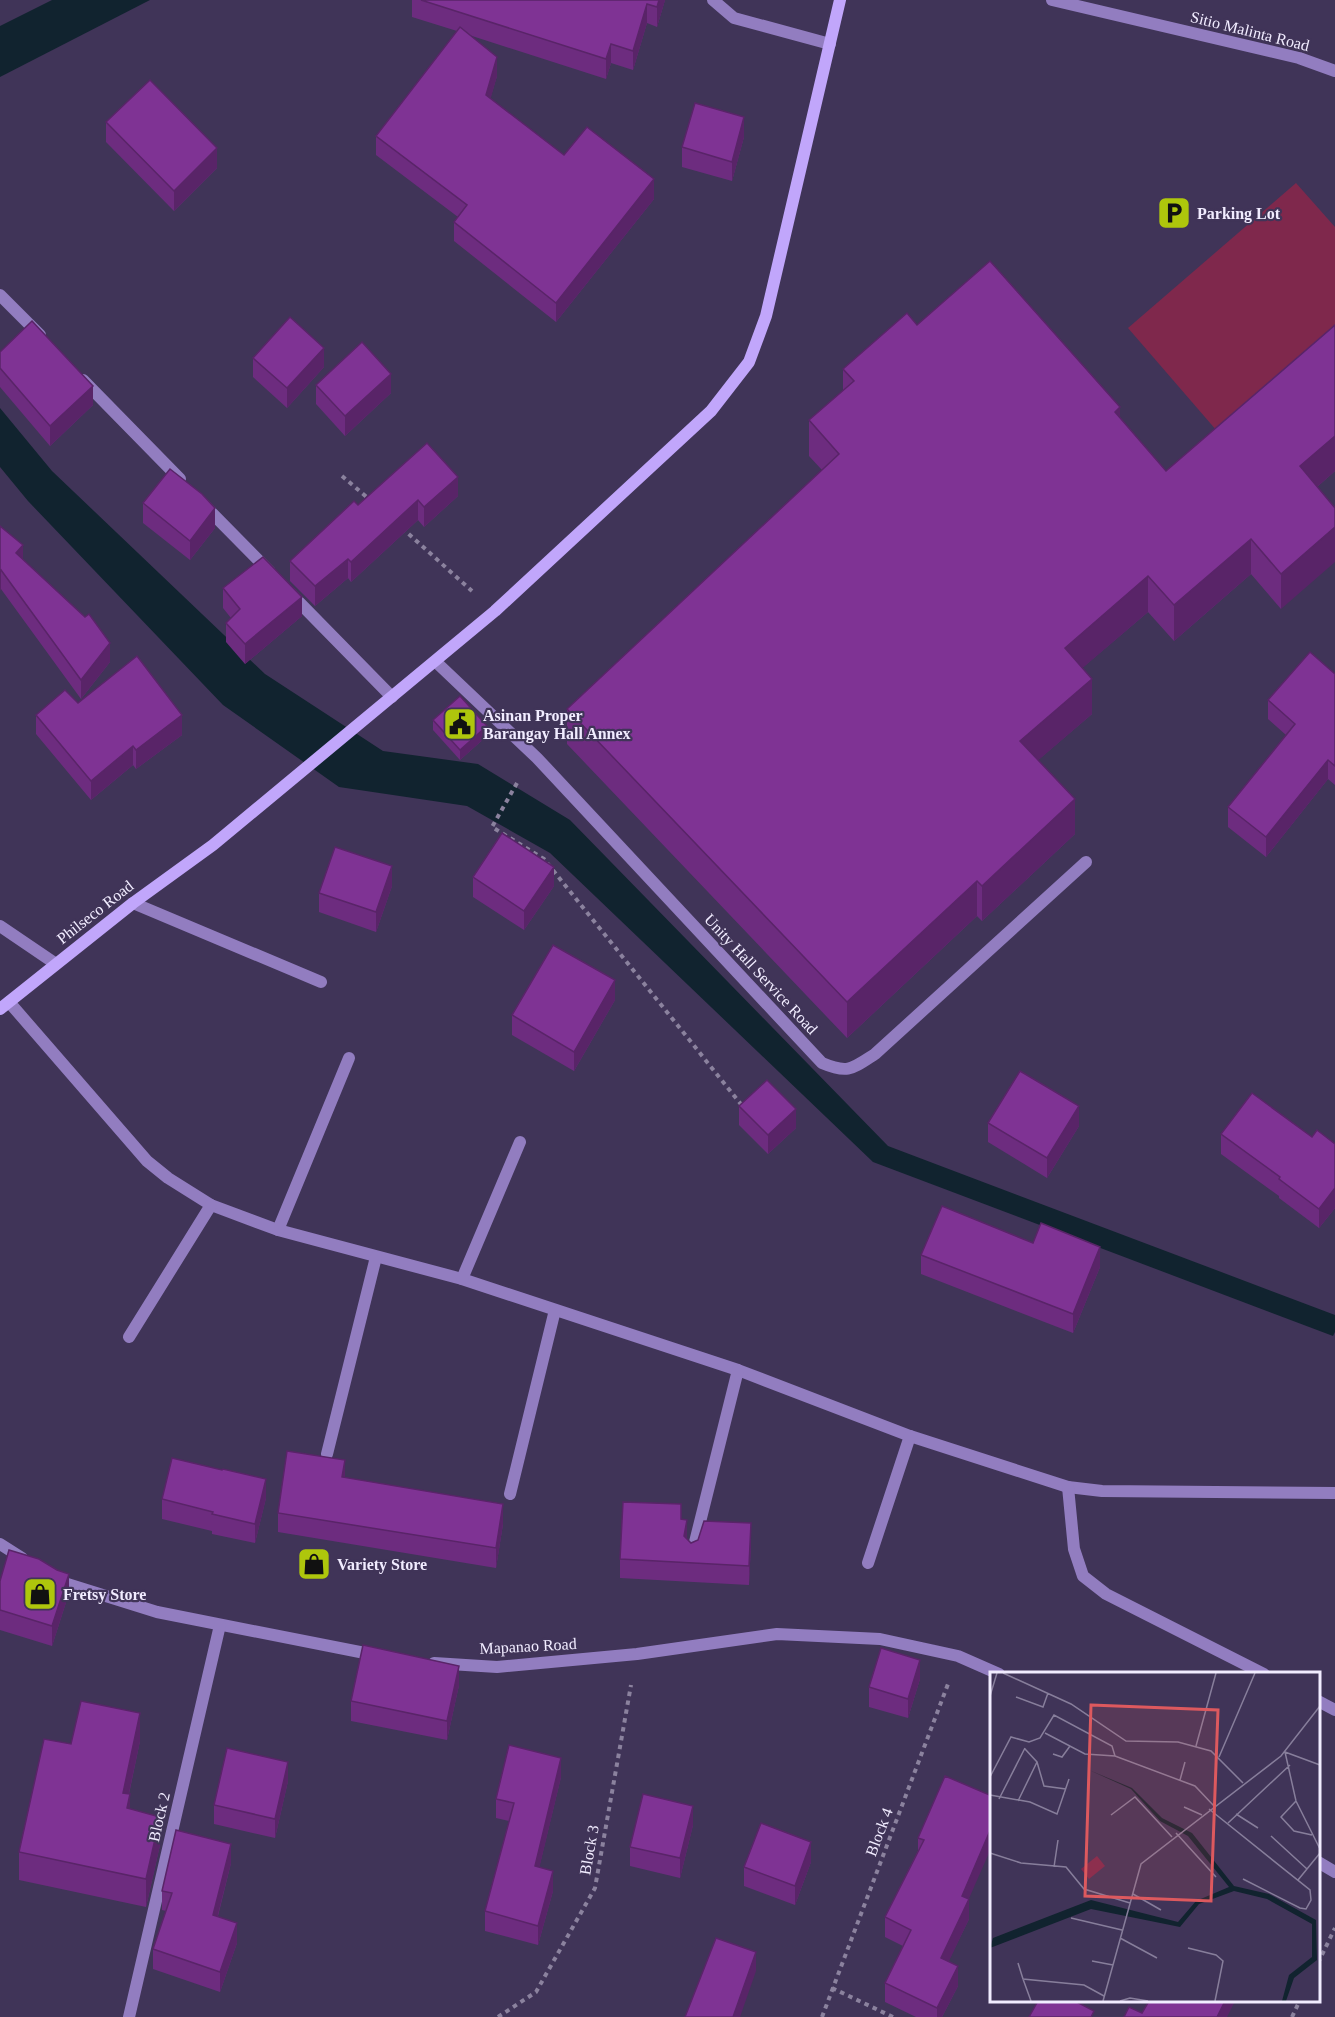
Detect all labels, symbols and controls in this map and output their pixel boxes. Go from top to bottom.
street label: Sitio Malinta Road [1189,8,1311,54]
parking icon: Parking Lot [1156,195,1192,231]
place label: Parking Lot [1197,205,1281,223]
public building icon: Asinan Proper Barangay Hall Annex [442,706,478,742]
place label: Asinan Proper Barangay Hall Annex [483,707,631,743]
street label: Philseco Road [54,877,136,947]
street label: Unity Hall Service Road [700,911,821,1038]
shop icon: Variety Store [296,1546,332,1582]
place label: Variety Store [337,1556,427,1574]
shop icon: Fretsy Store [22,1576,58,1612]
place label: Fretsy Store [63,1586,146,1604]
street label: Mapanao Road [479,1635,577,1658]
inset map [990,1672,1320,2002]
street label: Block 2 [145,1791,173,1843]
street label: Block 4 [862,1806,896,1858]
street label: Block 3 [576,1824,602,1876]

